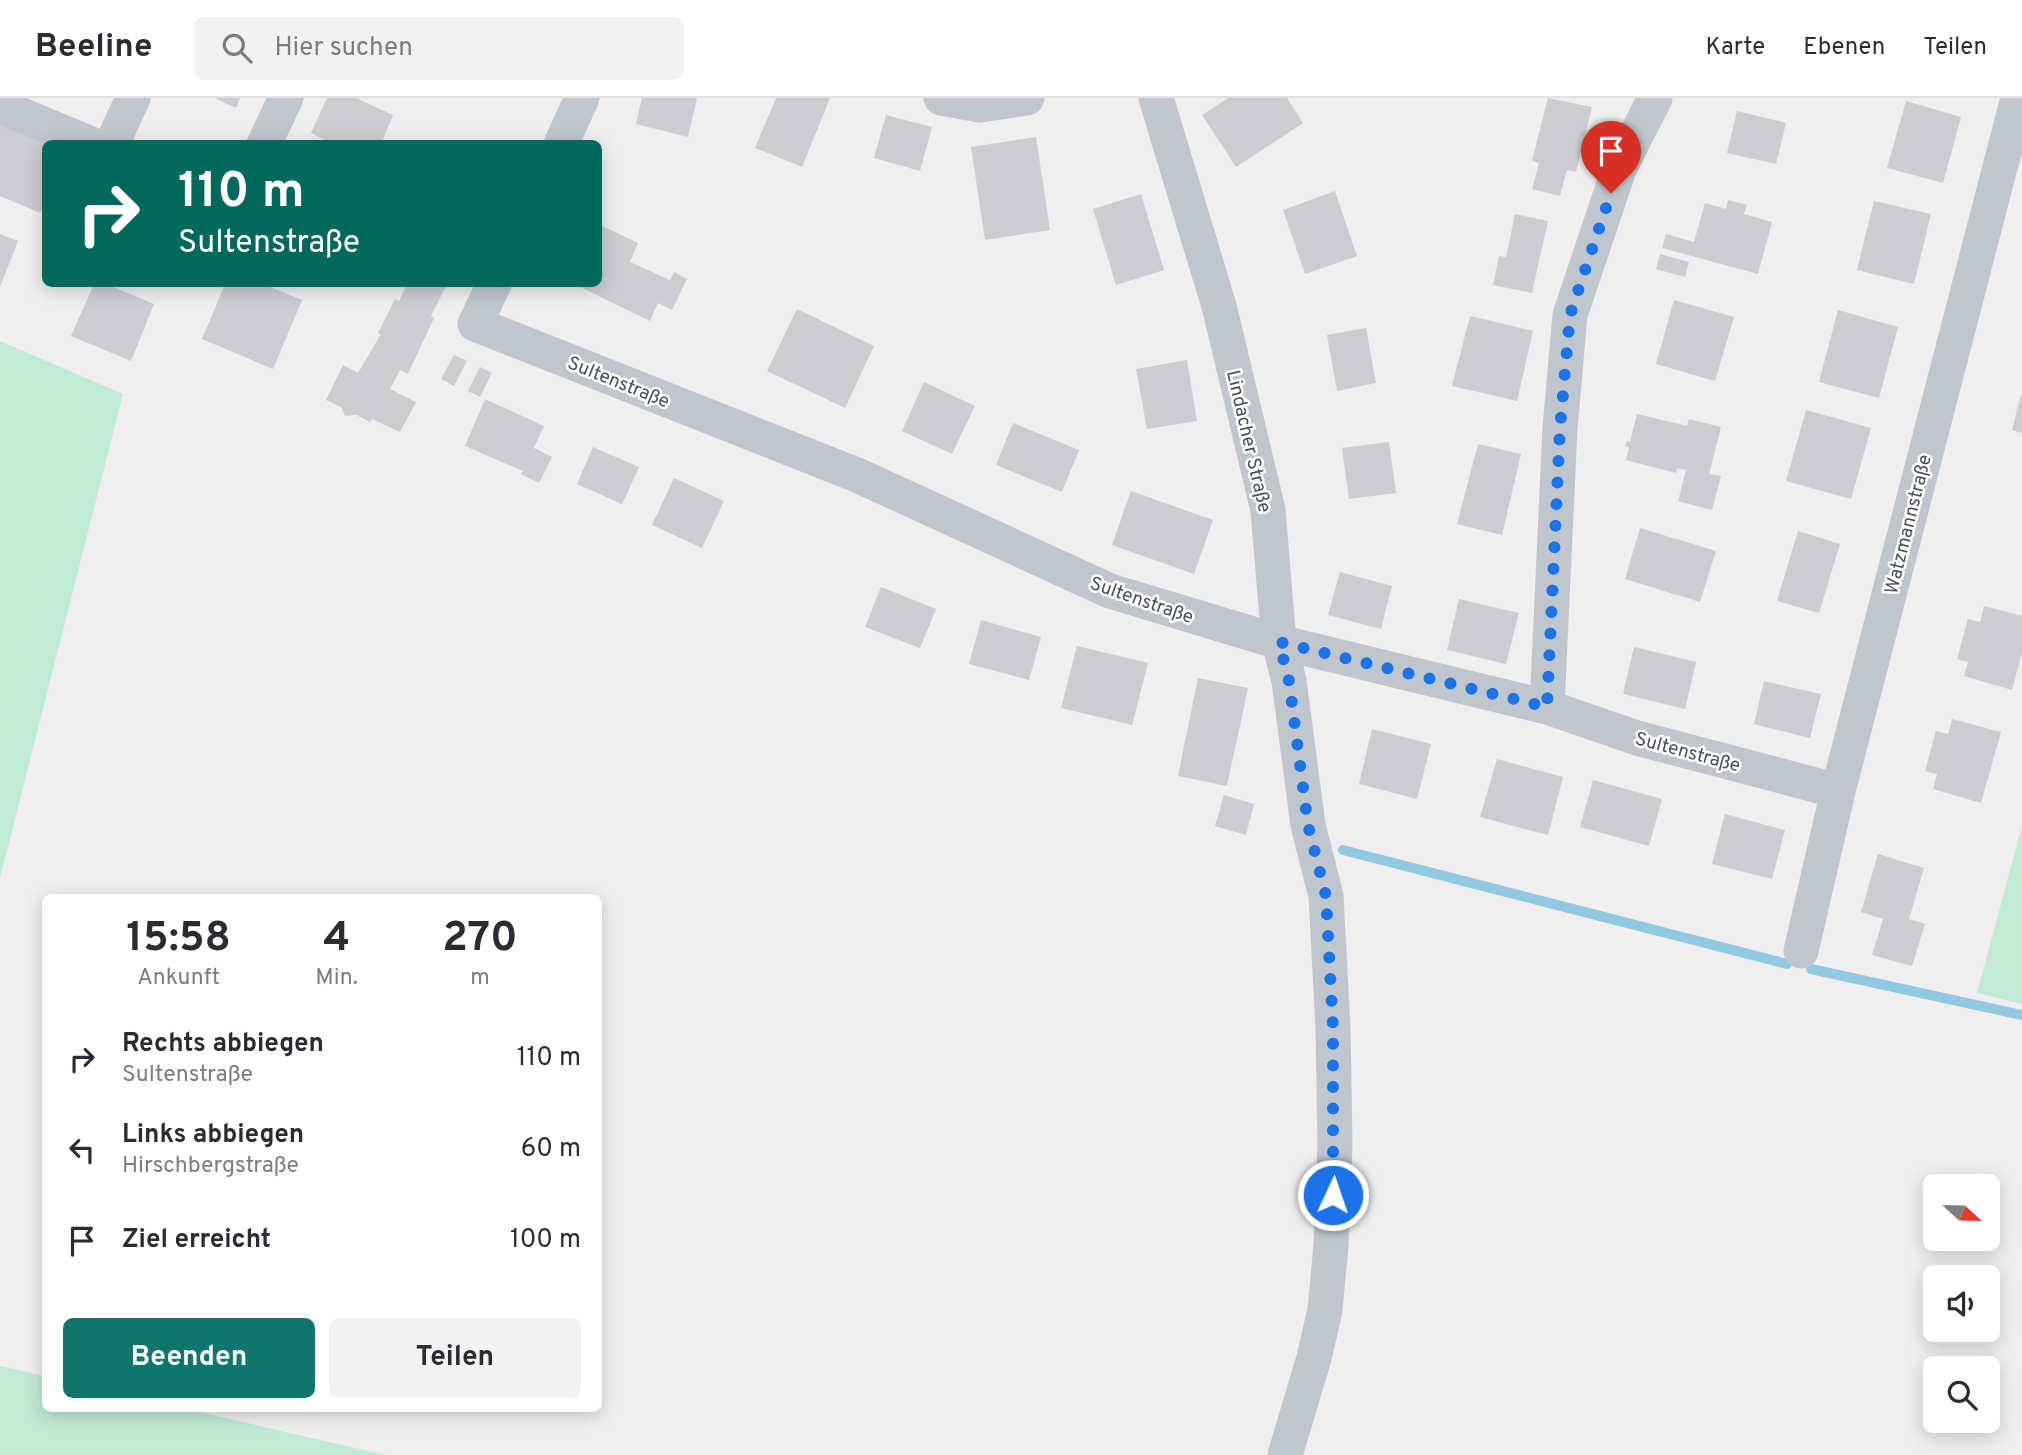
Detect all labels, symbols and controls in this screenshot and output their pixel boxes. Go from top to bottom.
search box [194,17,684,80]
text: Beeline [35,27,152,69]
icon: search [218,29,256,67]
text: Hier suchen [274,32,413,65]
text: Karte [1705,33,1765,63]
text: Ebenen [1803,33,1885,63]
text: Teilen [1923,33,1987,63]
pin [1581,121,1641,193]
icon: arrive [1592,132,1630,170]
text: 110 m [178,163,305,225]
icon: right [63,168,154,259]
text: Sultenstraße [178,224,360,264]
street label: Sultenstraße [564,351,673,414]
street label: Lindacher Straße [1220,368,1276,515]
street label: Watzmannstraße [1880,452,1938,597]
street label: Sultenstraße [1086,572,1196,630]
street label: Sultenstraße [1632,727,1743,779]
text: 15:58 [126,913,231,966]
text: 4 [323,913,350,966]
text: 270 [442,913,518,966]
text: Ankunft [137,964,220,993]
text: Min. [315,964,358,993]
text: m [470,964,490,993]
text: Rechts abbiegen [122,1028,324,1061]
icon: right [63,1040,101,1078]
text: 110 m [517,1042,581,1075]
text: Sultenstraße [122,1061,253,1090]
text: Links abbiegen [122,1119,304,1152]
icon: left [63,1131,101,1169]
text: 60 m [521,1133,581,1166]
text: Hirschbergstraße [122,1152,299,1181]
position arrow [1296,1158,1370,1232]
north arrow [1923,1174,2000,1251]
map controls [1923,1174,2000,1433]
icon: arrive [63,1222,101,1260]
text: Ziel erreicht [122,1224,271,1257]
text: 100 m [510,1224,581,1257]
button: sound [1923,1265,2000,1342]
button: Beenden [63,1318,315,1398]
button: Teilen [329,1318,581,1398]
button: search [1923,1356,2000,1433]

